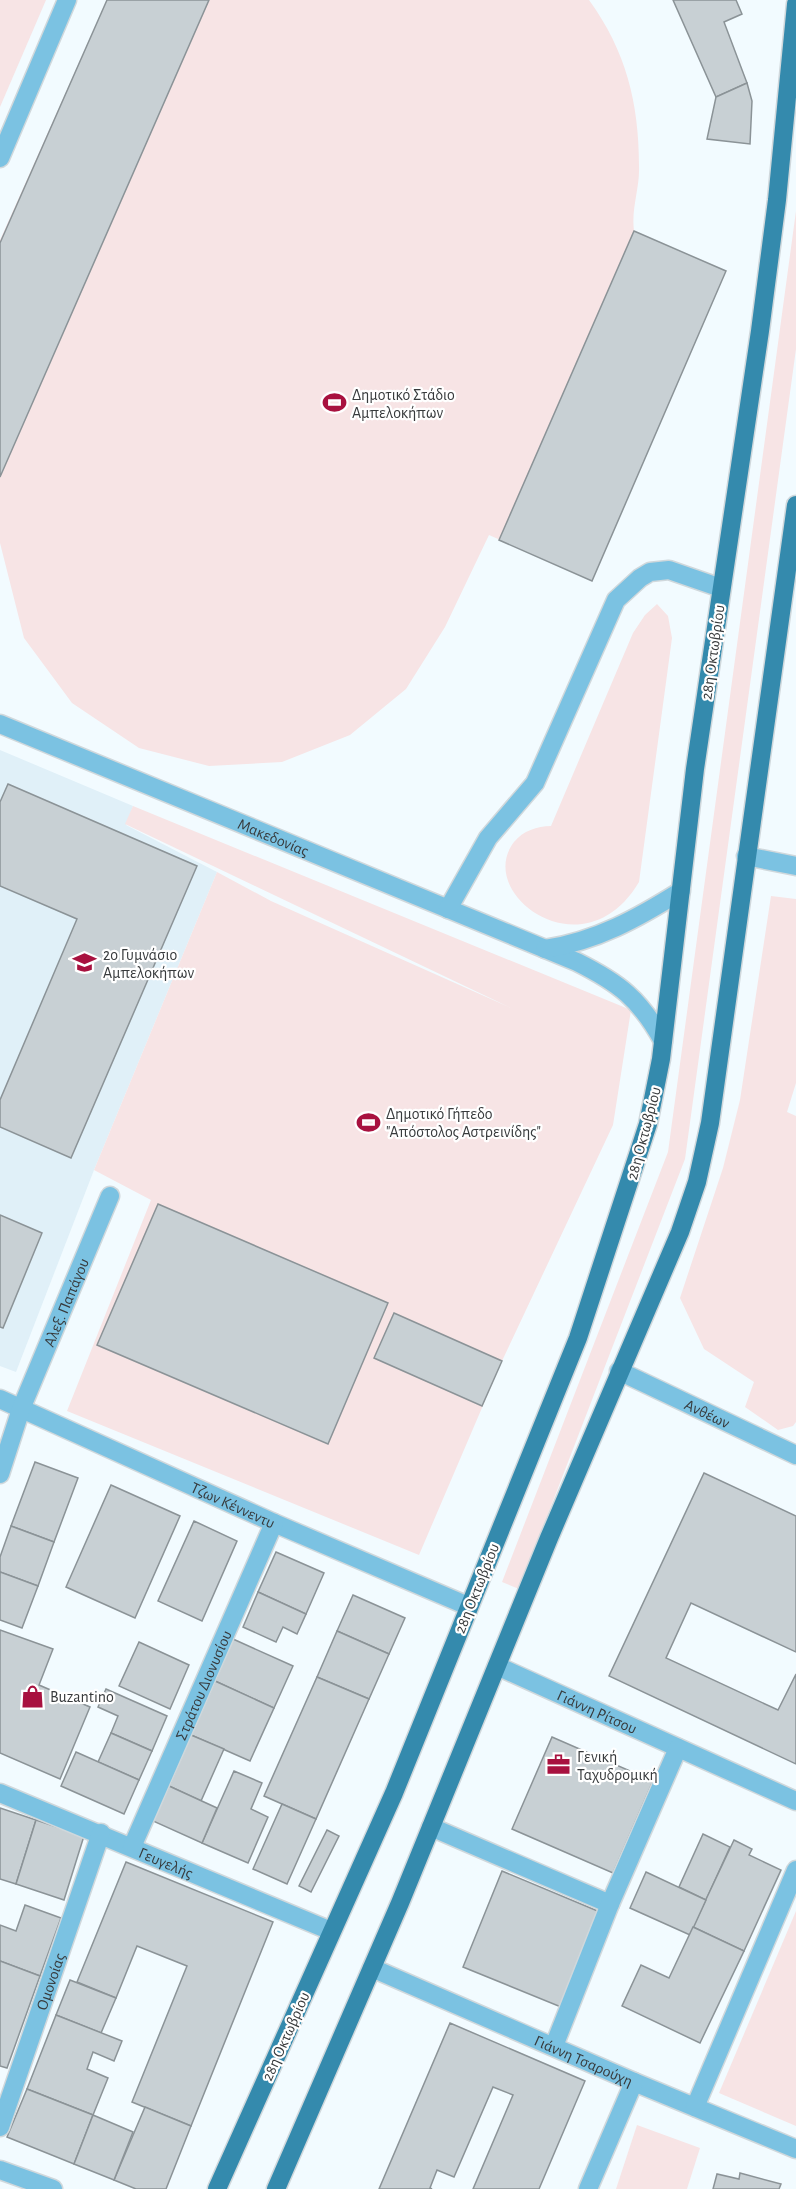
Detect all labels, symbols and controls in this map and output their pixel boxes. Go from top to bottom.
place label: Δημοτικό Στάδιο Αμπελοκήπων [352,387,455,421]
sports icon: Δημοτικό Στάδιο Αμπελοκήπων [321,390,347,416]
street label: 28η Οκτωβρίου [698,604,728,701]
street label: Μακεδονίας [235,816,311,860]
place label: 2ο Γυμνάσιο Αμπελοκήπων [103,947,194,981]
school or university icon: 2ο Γυμνάσιο Αμπελοκήπων [72,950,98,976]
street label: 28η Οκτωβρίου [624,1085,664,1181]
place label: Δημοτικό Γήπεδο "Απόστολος Αστρεινίδης" [386,1106,541,1141]
sports icon: Δημοτικό Γήπεδο "Απόστολος Αστρεινίδης" [355,1109,381,1135]
street label: Αλεξ. Παπάγου [41,1256,92,1349]
street label: Ανθέων [682,1396,732,1432]
street label: Τζων Κέννεντυ [188,1480,277,1531]
street label: 28η Οκτωβρίου [452,1541,502,1636]
street label: Στράτου Διονυσίου [173,1628,235,1743]
shop icon: Buzantino [19,1683,45,1709]
street label: Γιάννη Ρίτσου [554,1687,639,1737]
place label: Buzantino [50,1689,114,1705]
place label: Γενική Ταχυδρομική [577,1749,658,1783]
office icon: Γενική Ταχυδρομική [546,1752,572,1778]
street label: Γευγελής [136,1845,195,1883]
street label: Ομονοίας [34,1951,69,2012]
street label: 28η Οκτωβρίου [259,1990,313,2083]
street label: Γιάννη Τσαρούχη [532,2033,635,2090]

